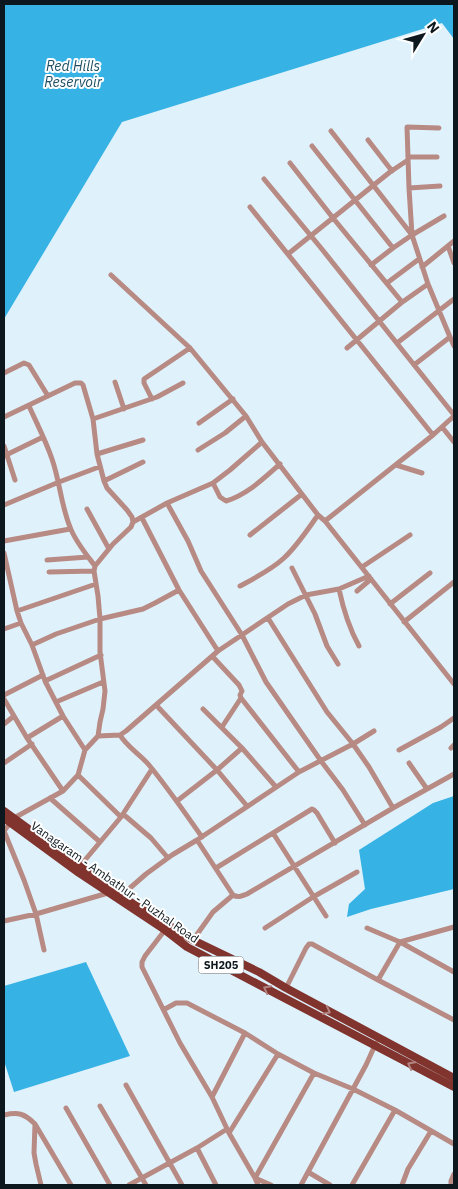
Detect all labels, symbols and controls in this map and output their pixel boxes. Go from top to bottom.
north arrow [398,10,448,60]
text: N [423,18,444,37]
water label: Red Hills Reservoir [44,57,103,91]
street label: Vanagaram - Ambathur - Puzhal Road [28,818,202,946]
road number: SH205 [198,956,244,974]
one-way arrow [263,986,272,996]
one-way arrow [322,1005,331,1015]
one-way arrow [407,1061,416,1071]

